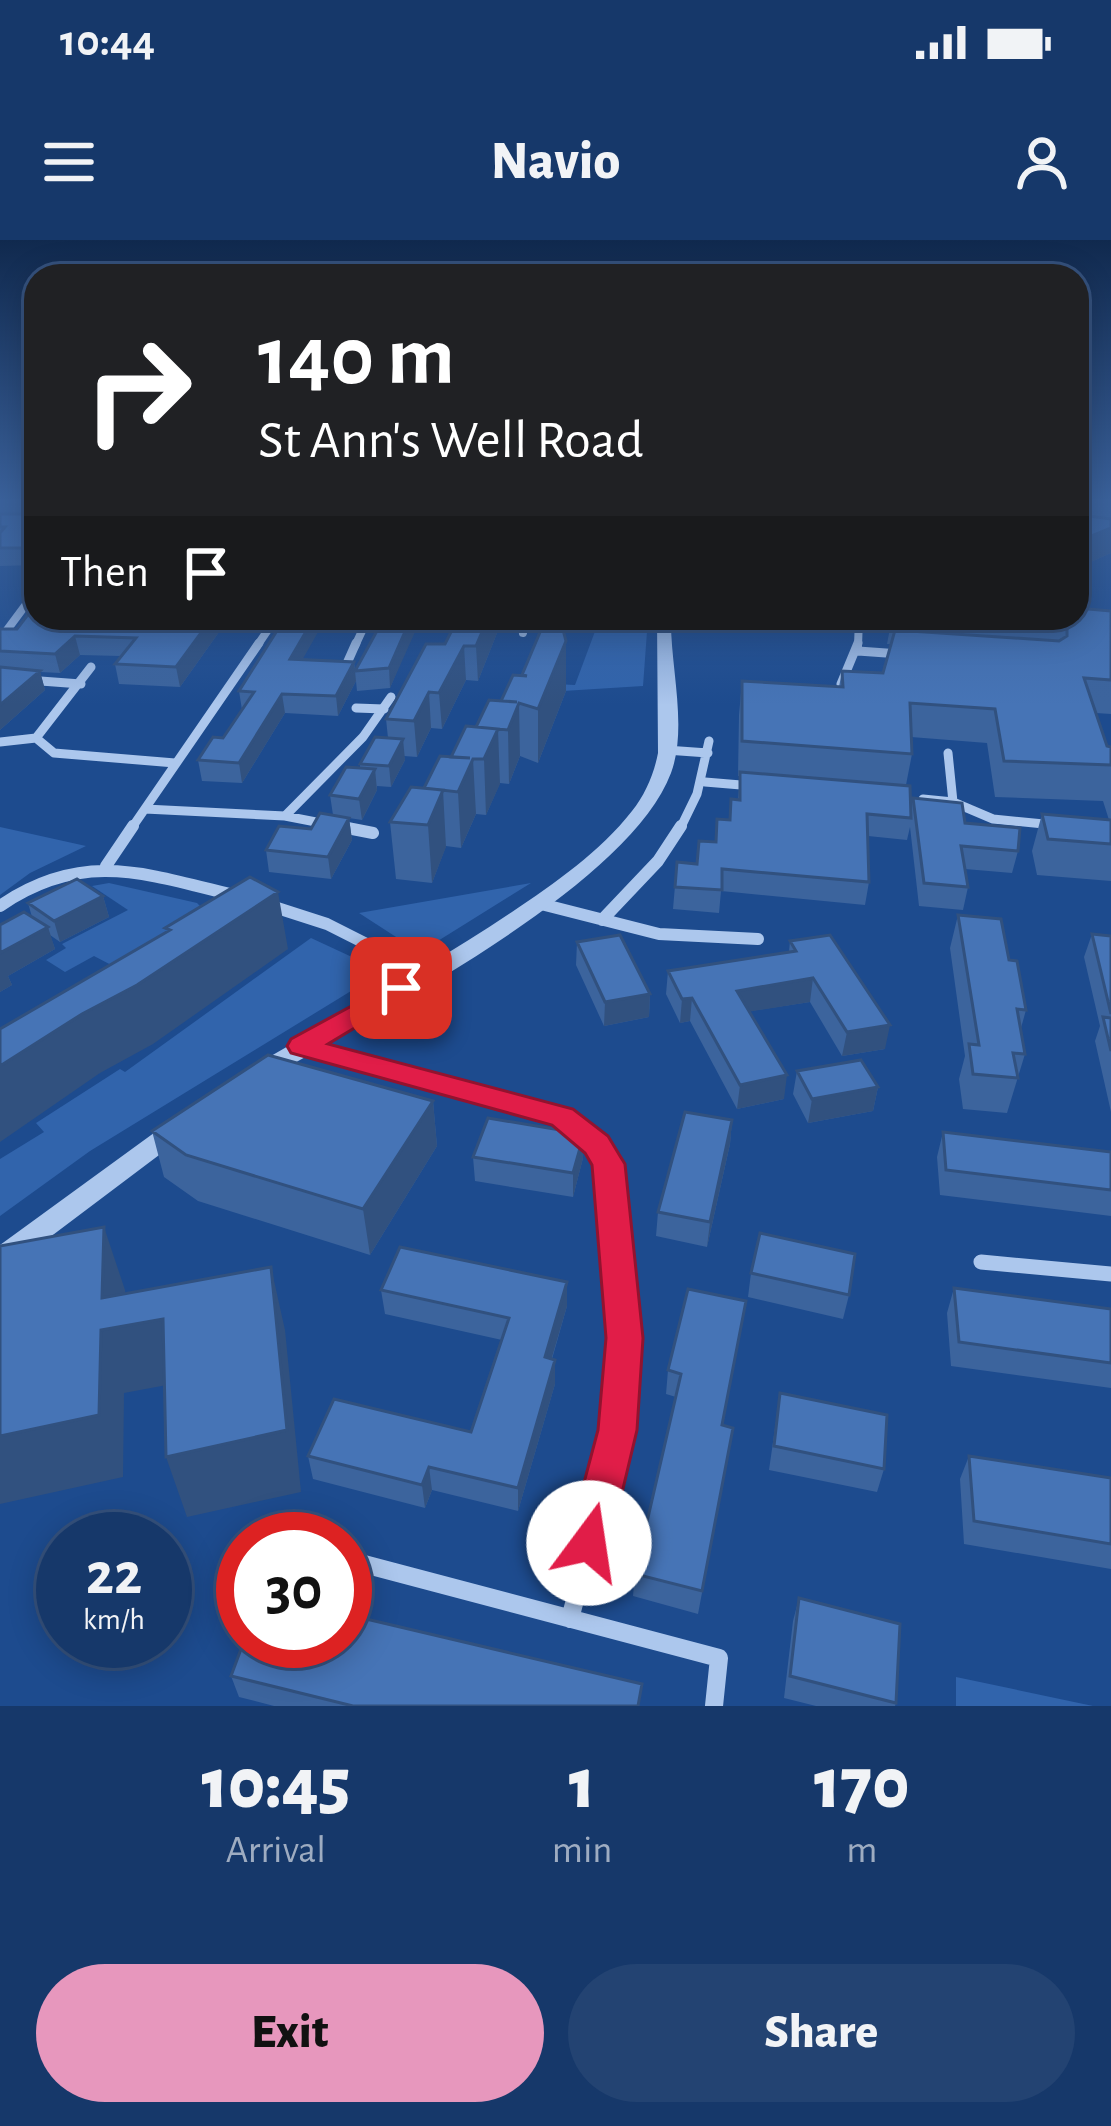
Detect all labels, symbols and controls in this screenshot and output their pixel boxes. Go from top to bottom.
text: 10:44 [60,19,155,64]
icon: menu [36,129,102,195]
icon: person [1009,129,1075,195]
text: Navio [491,135,620,189]
icon: right [60,312,216,468]
text: 140 m [258,316,455,400]
text: St Ann's Well Road [258,414,644,468]
icon: arrive [173,540,239,606]
text: Then [60,550,149,595]
pin [350,937,452,1039]
icon: arrive [368,955,434,1021]
position arrow [526,1480,652,1606]
speed limit sign: 30 [216,1512,372,1668]
text: 22 [86,1545,142,1605]
text: km/h [83,1605,145,1635]
text: 10:45 [201,1749,350,1821]
text: 1 [569,1749,595,1821]
text: 170 [814,1749,909,1821]
text: Arrival [226,1831,326,1870]
text: min [552,1831,613,1870]
text: m [846,1831,877,1870]
button: Exit [36,1964,544,2102]
button: Share [568,1964,1075,2102]

